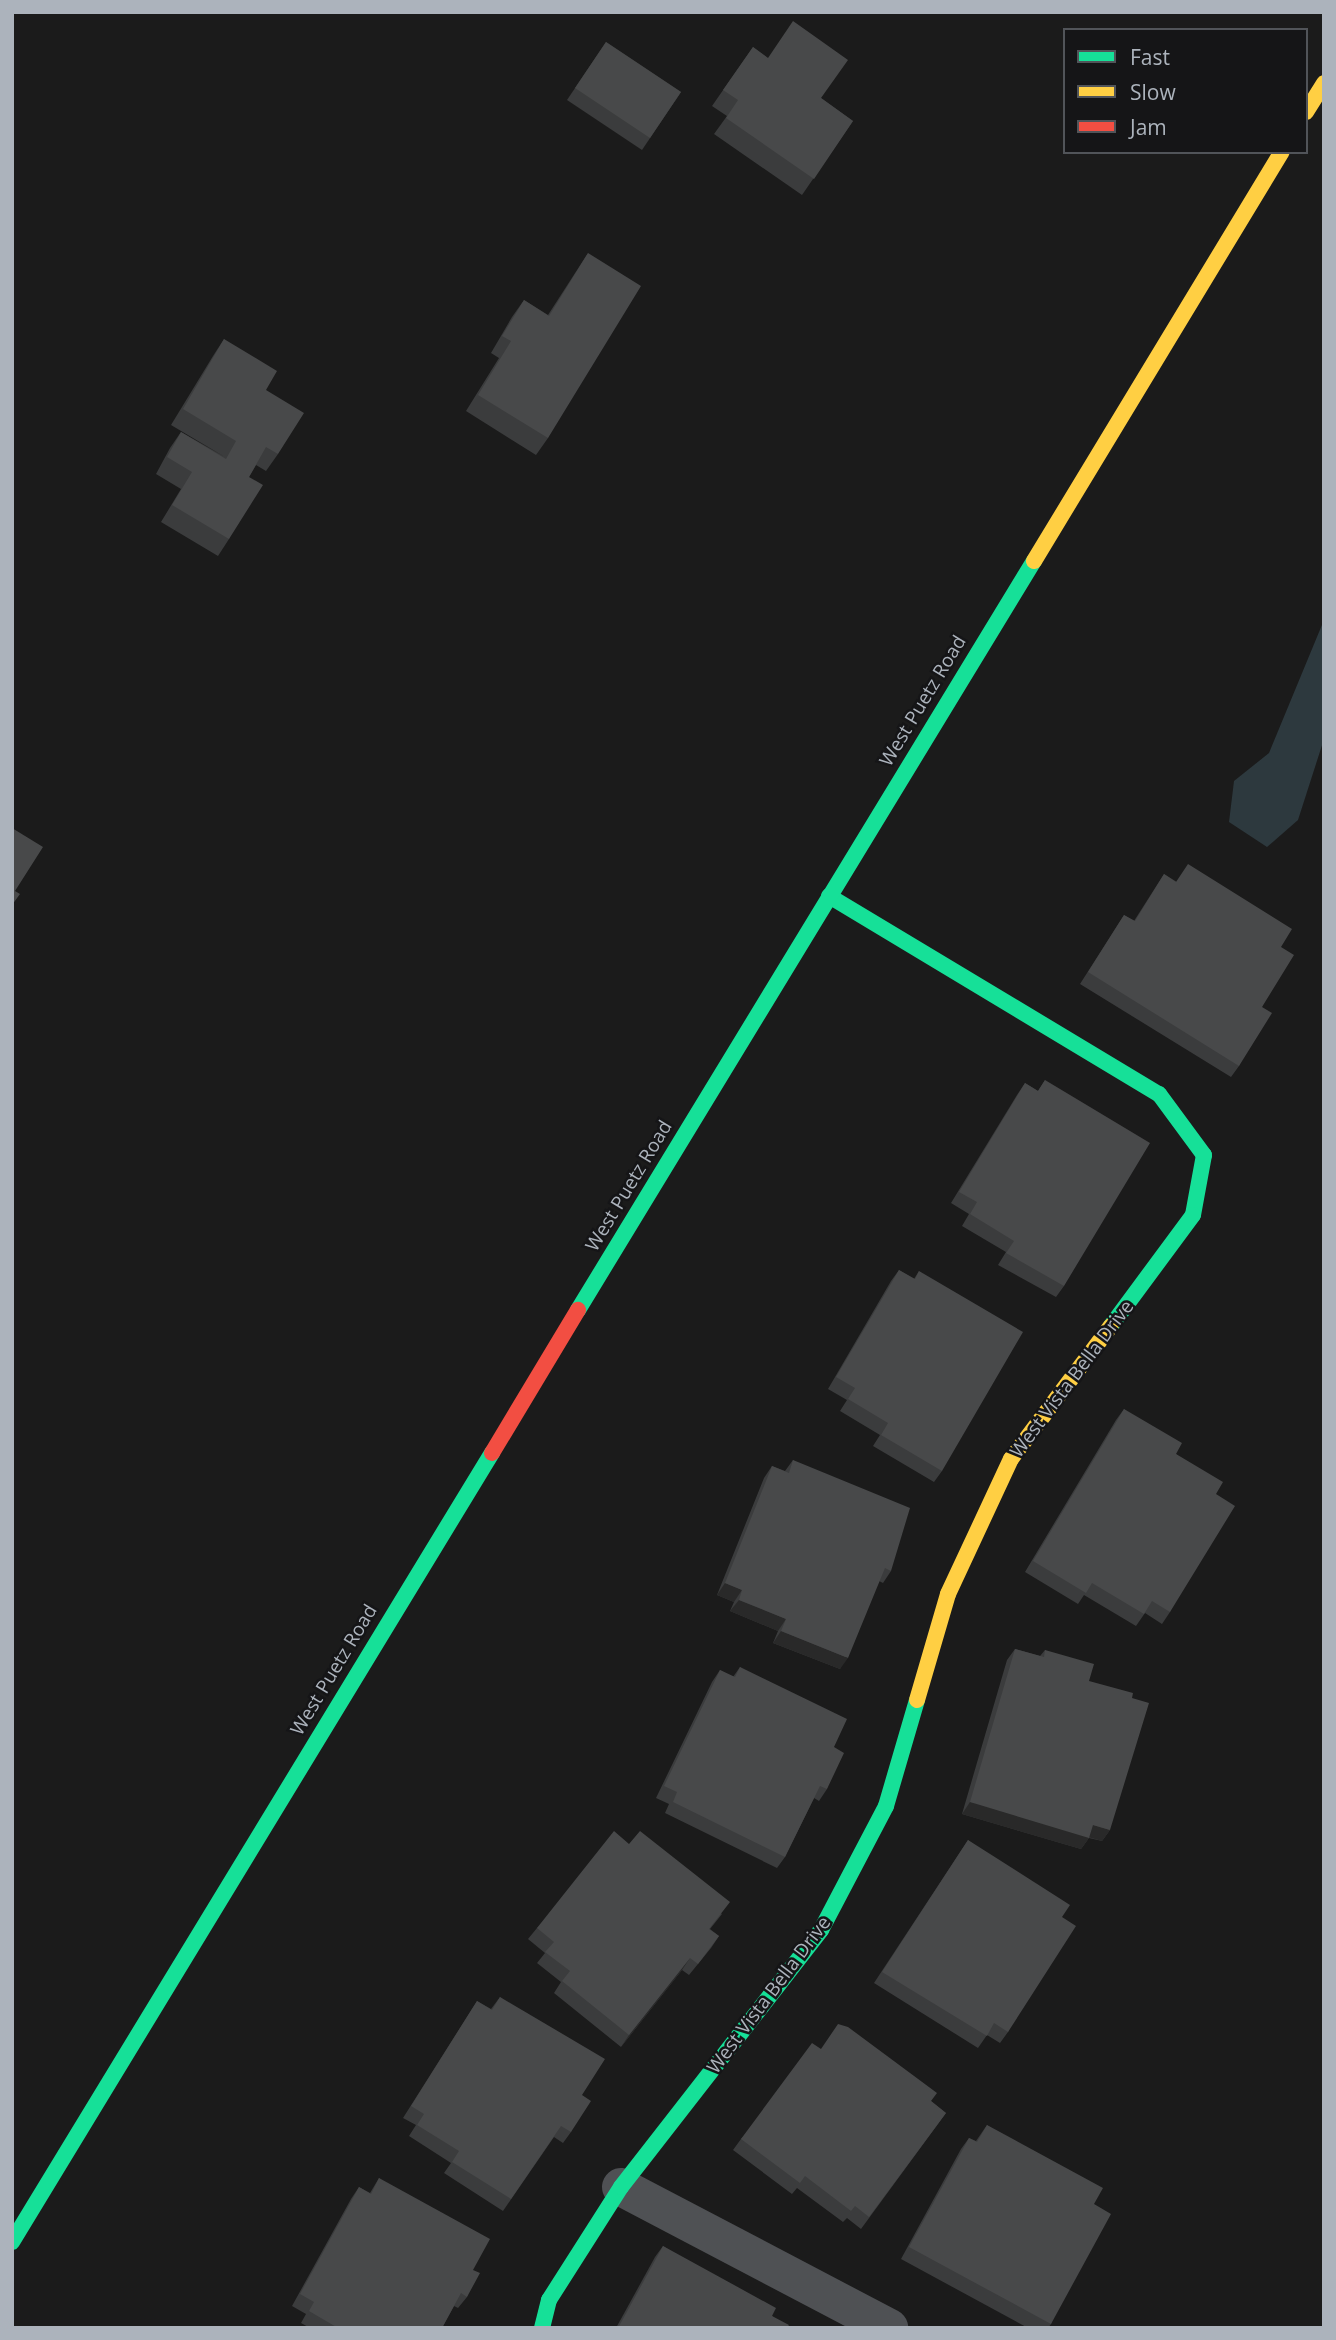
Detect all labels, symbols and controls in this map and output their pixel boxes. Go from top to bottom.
legend [1063,28,1308,154]
text: Fast [1130,43,1170,71]
text: Slow [1130,78,1176,106]
text: Jam [1130,113,1167,141]
street label: West Puetz Road [875,631,971,771]
street label: West Puetz Road [581,1116,677,1256]
street label: West Vista Bella Drive [1005,1296,1139,1462]
street label: West Puetz Road [286,1600,382,1740]
street label: West Vista Bella Drive [702,1912,836,2078]

